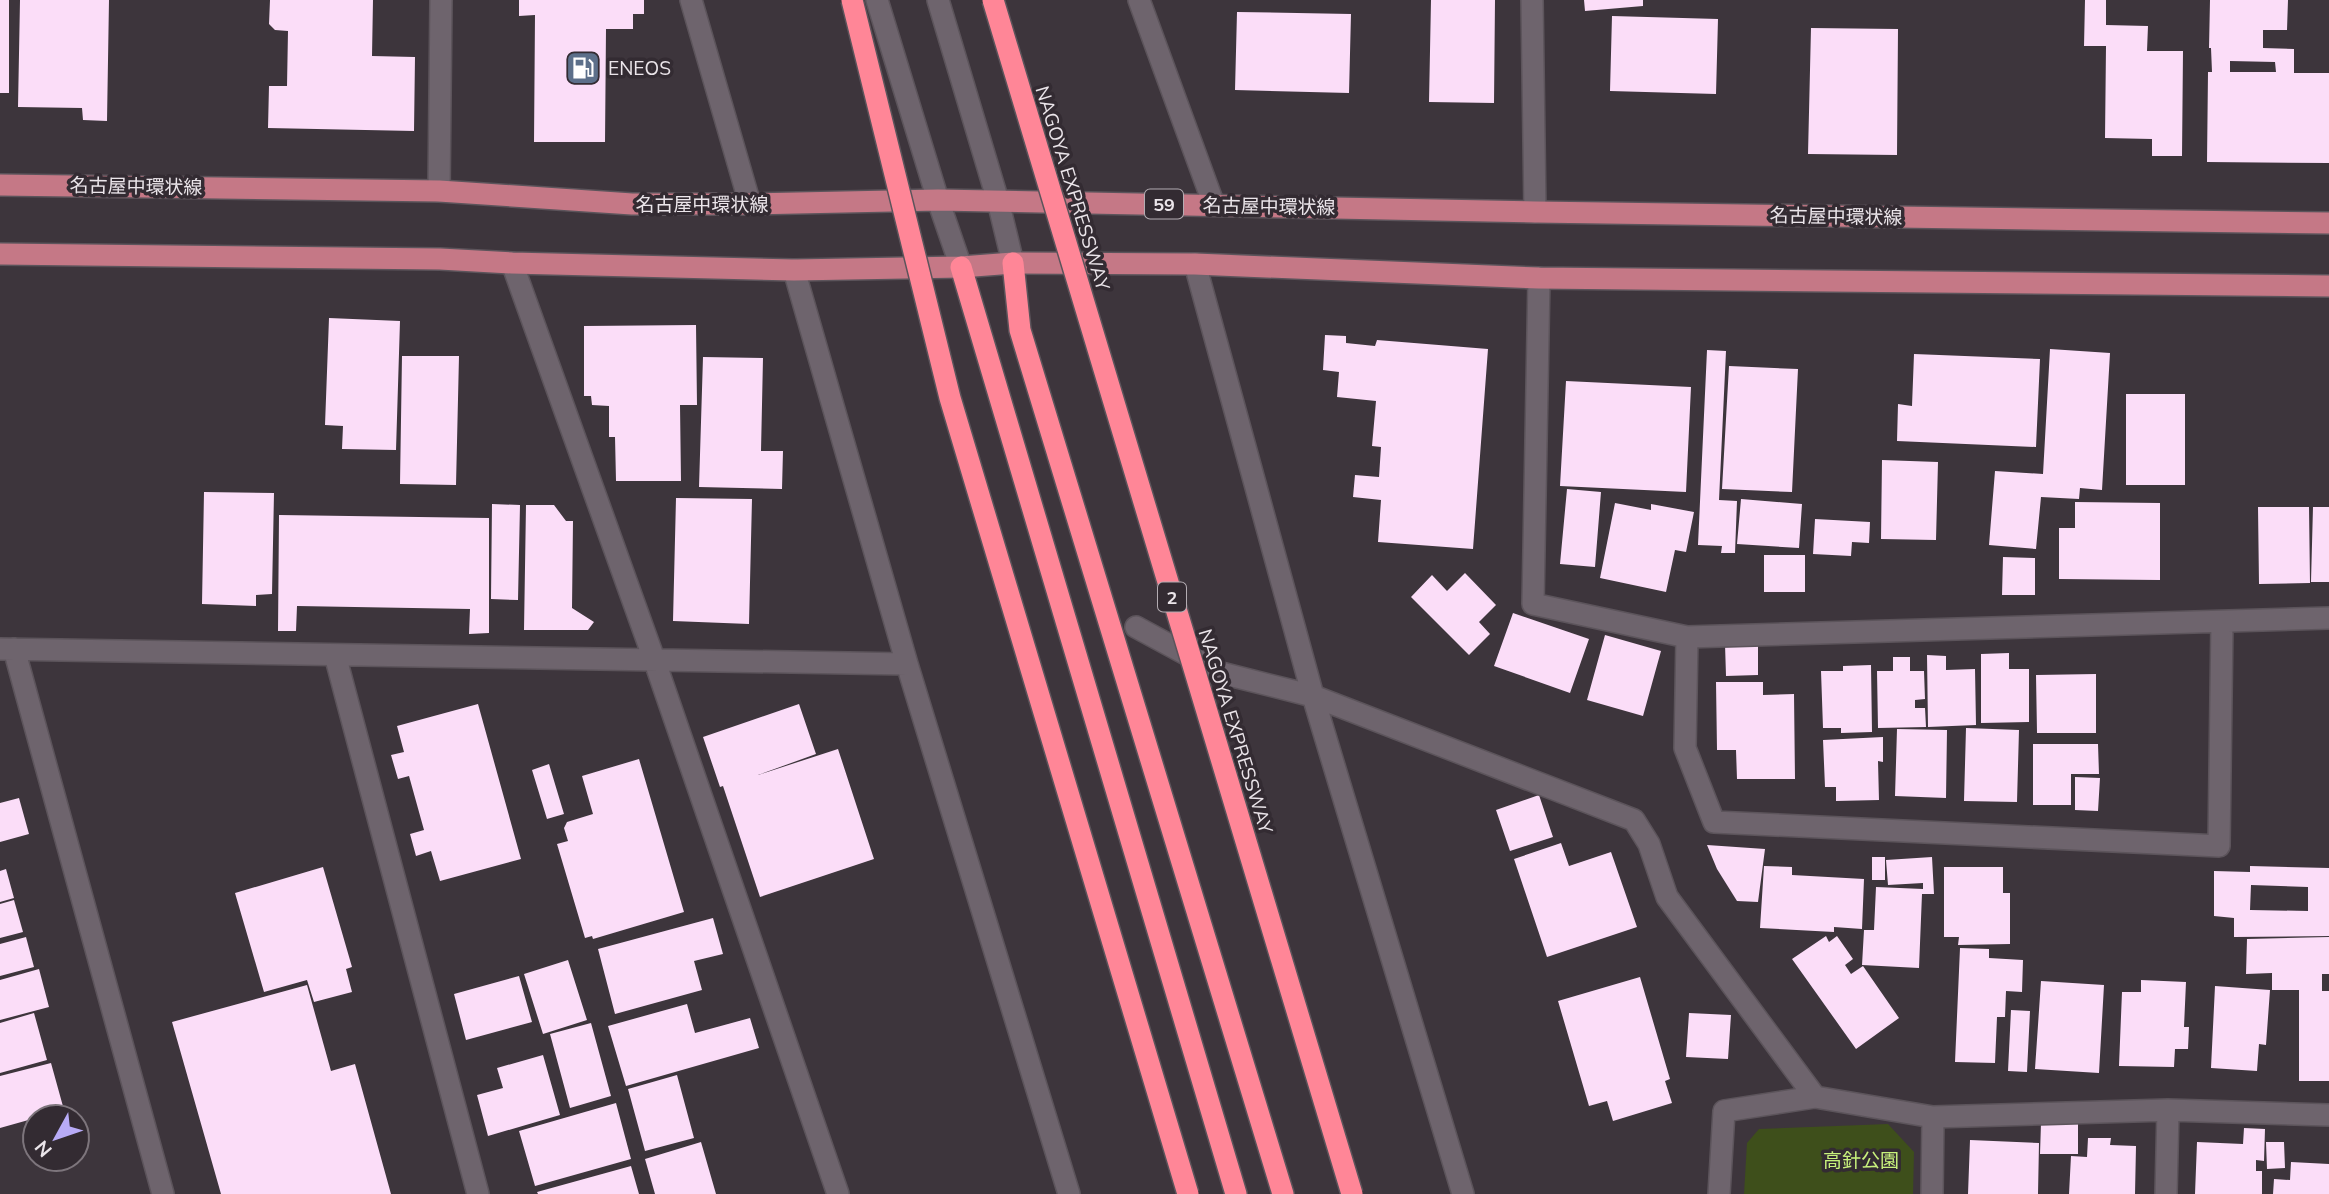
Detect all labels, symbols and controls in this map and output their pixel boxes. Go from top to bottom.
fuel station icon: ENEOS [564,49,602,87]
place label: ENEOS [608,56,671,80]
street label: NAGOYA EXPRESSWAY [1030,83,1116,294]
street label: 名古屋中環状線 [69,173,203,199]
road number: 59 [1145,190,1183,218]
street label: 名古屋中環状線 [635,192,769,216]
street label: 名古屋中環状線 [1202,193,1336,219]
street label: 名古屋中環状線 [1769,203,1903,229]
road number: 2 [1158,582,1186,612]
street label: NAGOYA EXPRESSWAY [1193,626,1279,837]
north arrow [21,1103,91,1173]
text: N [29,1136,57,1162]
park label: 高針公園 [1823,1148,1899,1172]

